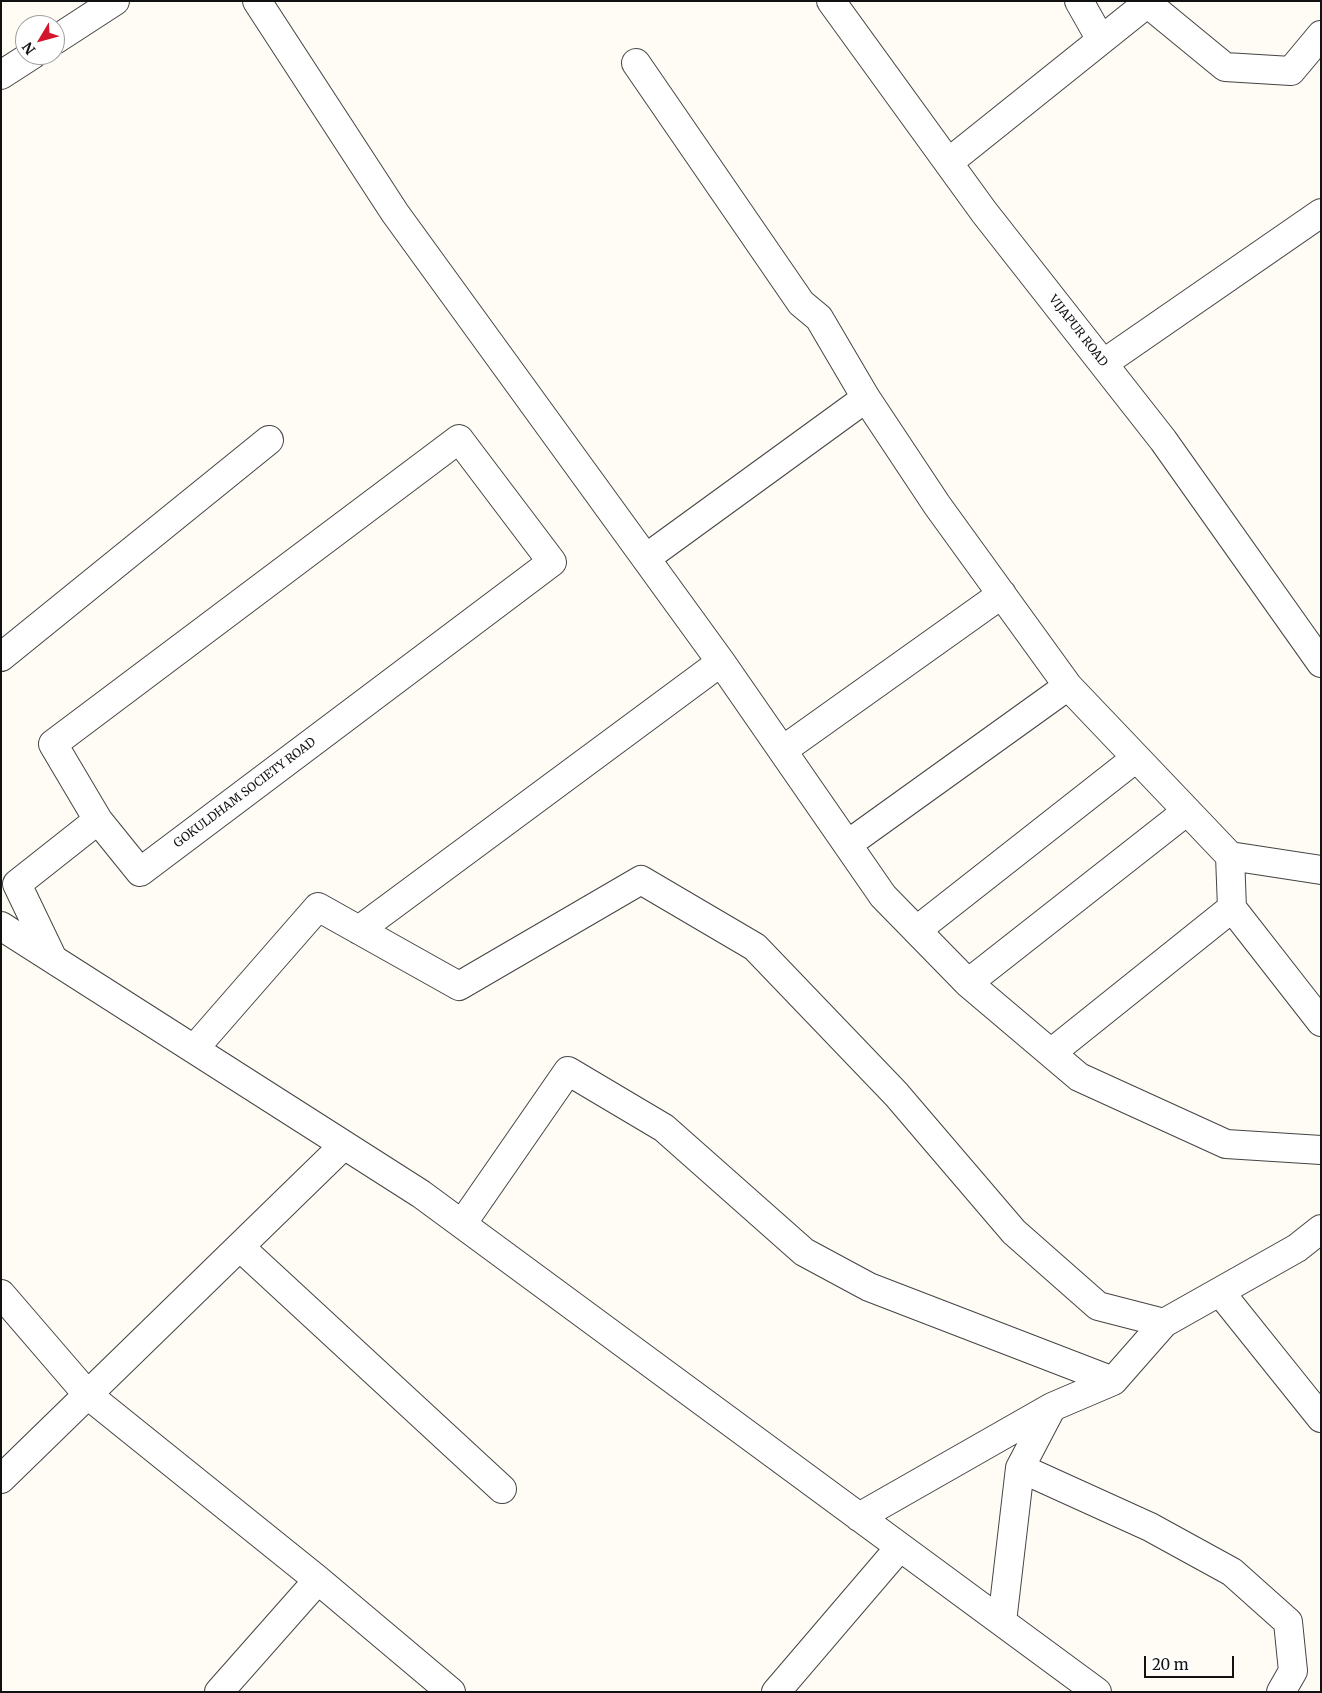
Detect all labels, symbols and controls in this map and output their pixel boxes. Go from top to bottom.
north arrow [15,15,65,65]
text: N [18,39,39,58]
street label: VIJAPUR ROAD [1046,292,1110,370]
street label: GOKULDHAM SOCIETY ROAD [171,735,319,851]
scale bar [1147,1646,1237,1678]
text: 20 m [1152,1655,1189,1674]

